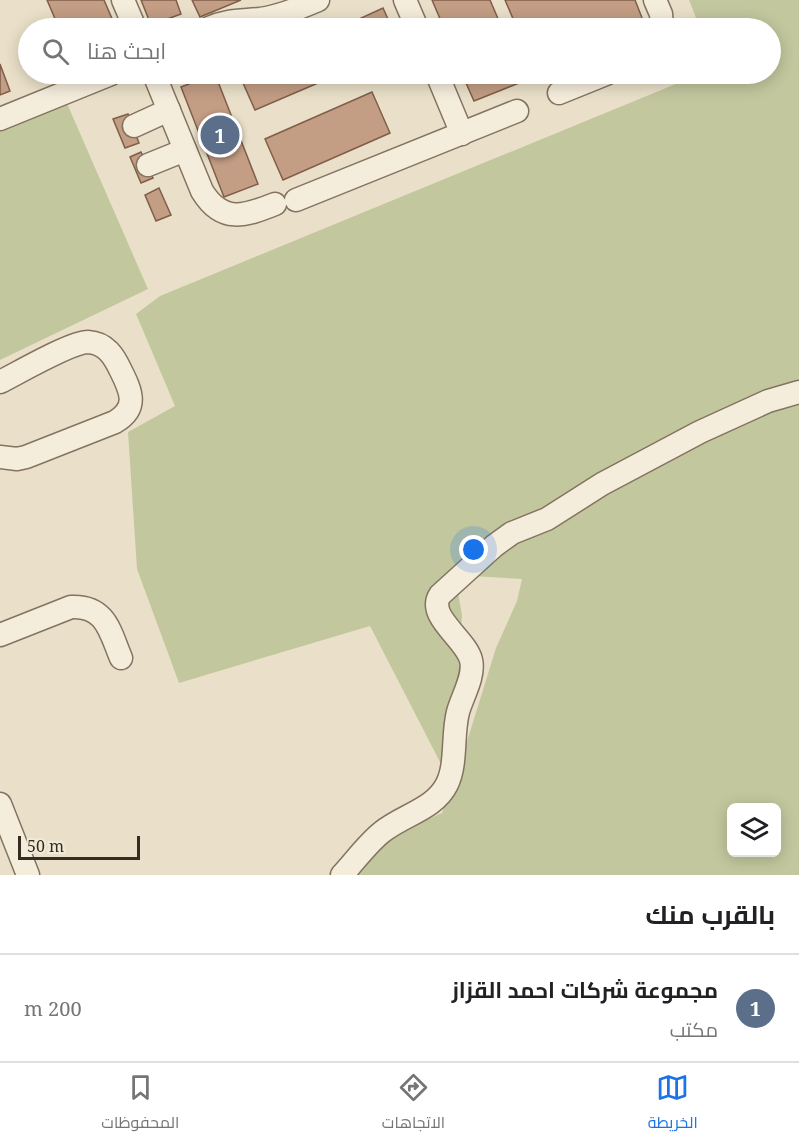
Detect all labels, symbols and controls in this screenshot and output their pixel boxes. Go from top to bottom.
search box [18,18,781,84]
icon: search [39,35,72,68]
text: ابحث هنا [87,35,166,65]
pin: 1 [200,112,240,158]
your location [459,535,488,564]
map controls [727,803,781,857]
button: layers [727,803,781,857]
scale bar [18,833,140,860]
text: 50 m [27,835,64,857]
text: بالقرب منك [646,896,775,932]
text: مجموعة شركات احمد القزاز [452,974,718,1004]
text: 200 m [24,995,82,1022]
text: 1 [750,995,761,1022]
text: مكتب [670,1016,718,1043]
tab: المحفوظات [101,1071,179,1137]
tab: الاتجاهات [382,1071,445,1137]
tab: الخريطة [648,1071,698,1137]

